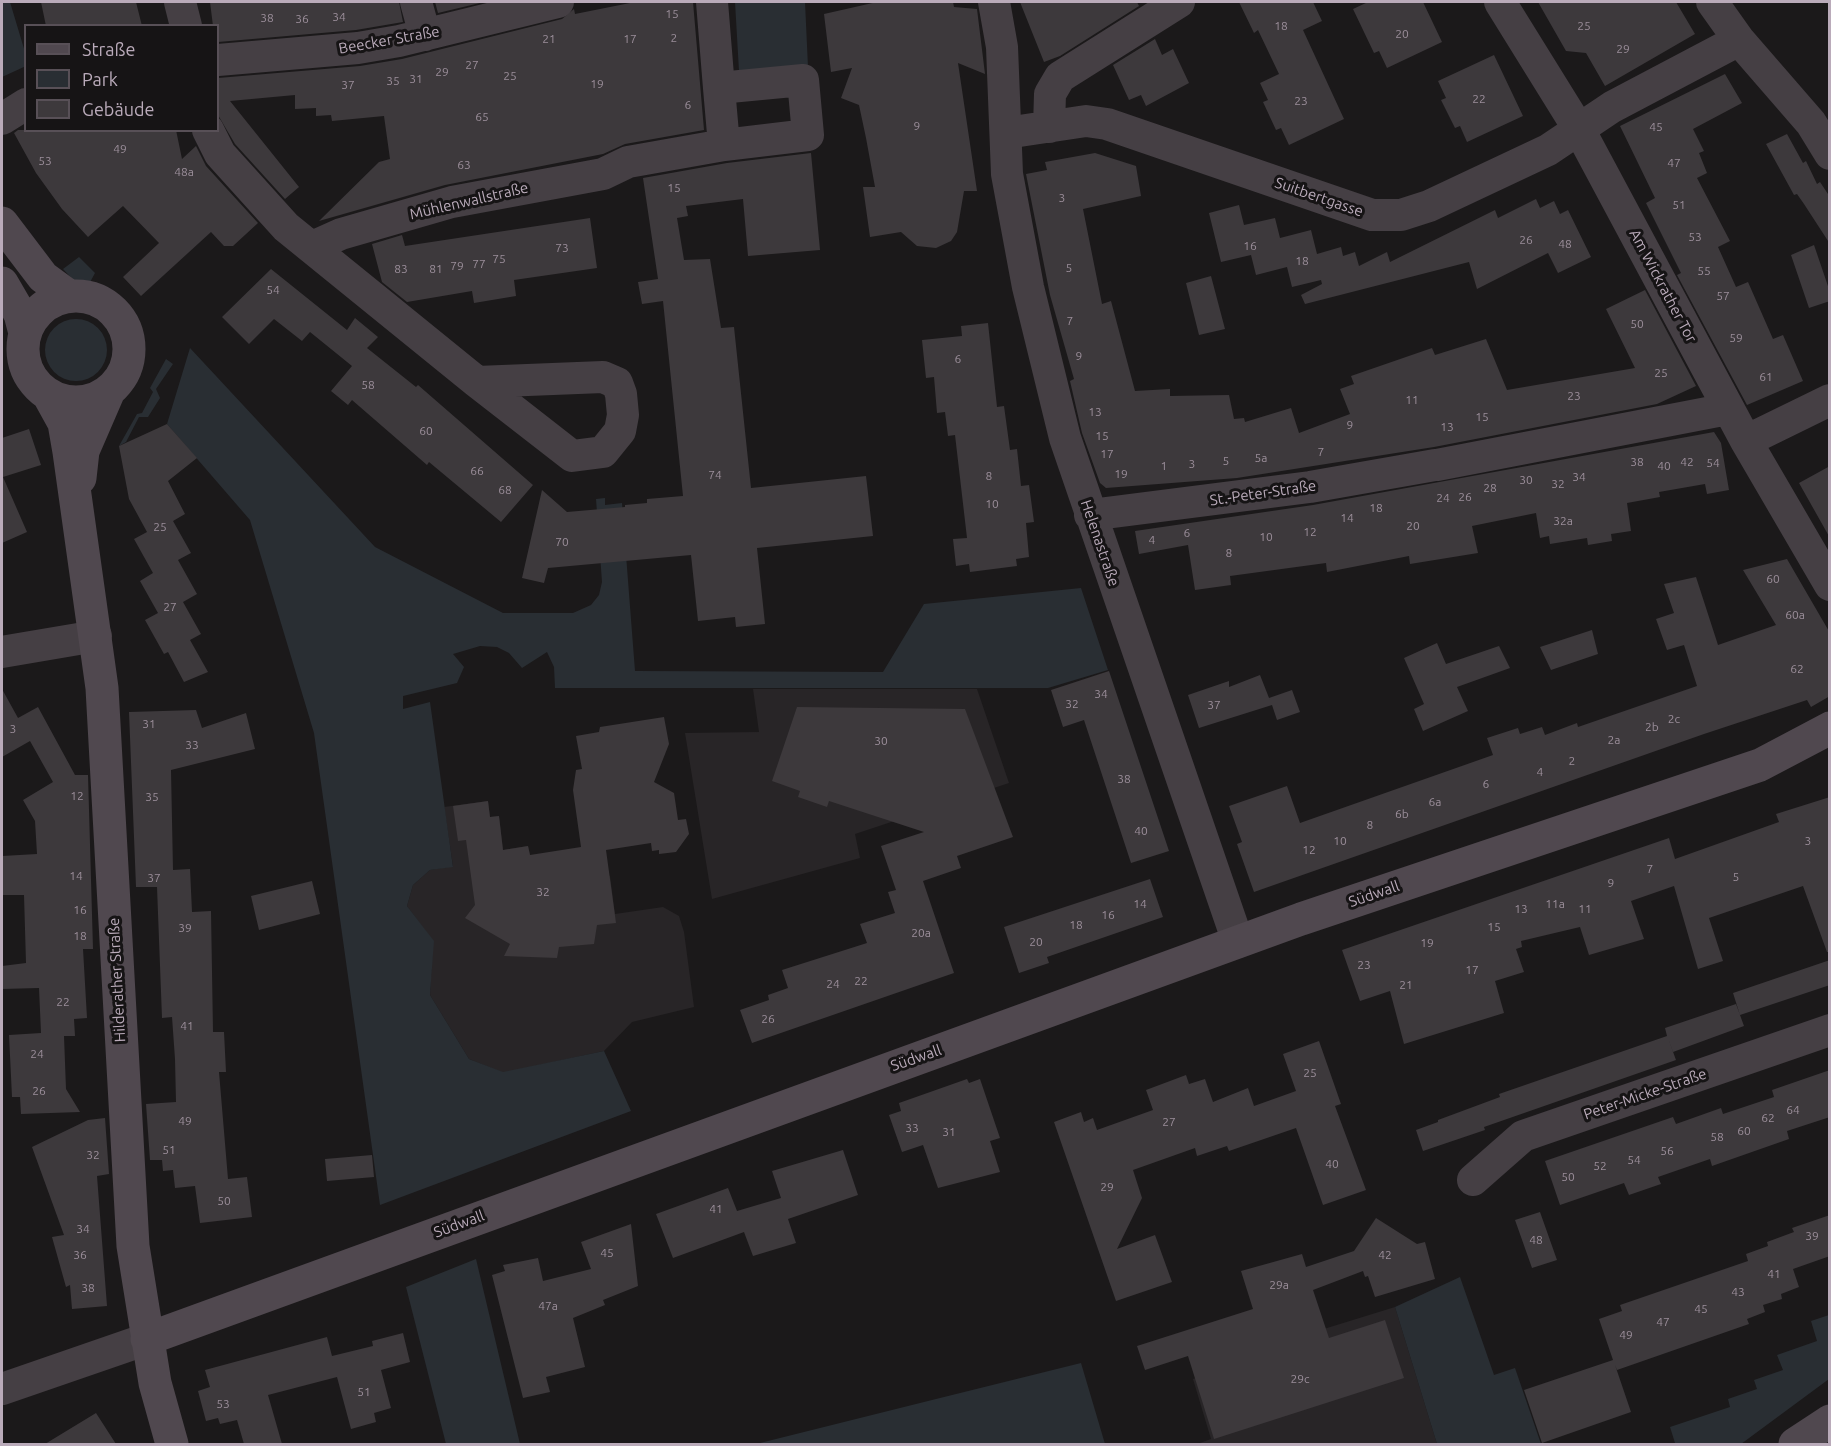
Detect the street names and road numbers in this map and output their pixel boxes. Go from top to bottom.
street label: Beecker Straße [337,22,441,58]
street label: Suitbertgasse [1272,173,1366,221]
street label: Mühlenwallstraße [408,179,530,223]
street label: Am Wickrather Tor [1626,226,1700,346]
street label: St.-Peter-Straße [1209,477,1317,509]
street label: Helenastraße [1077,497,1123,589]
street label: Südwall [1346,877,1402,911]
street label: Hilderather Straße [105,917,129,1043]
street label: Südwall [888,1041,944,1075]
street label: Peter-Micke-Straße [1581,1065,1709,1123]
street label: Südwall [431,1207,487,1241]

